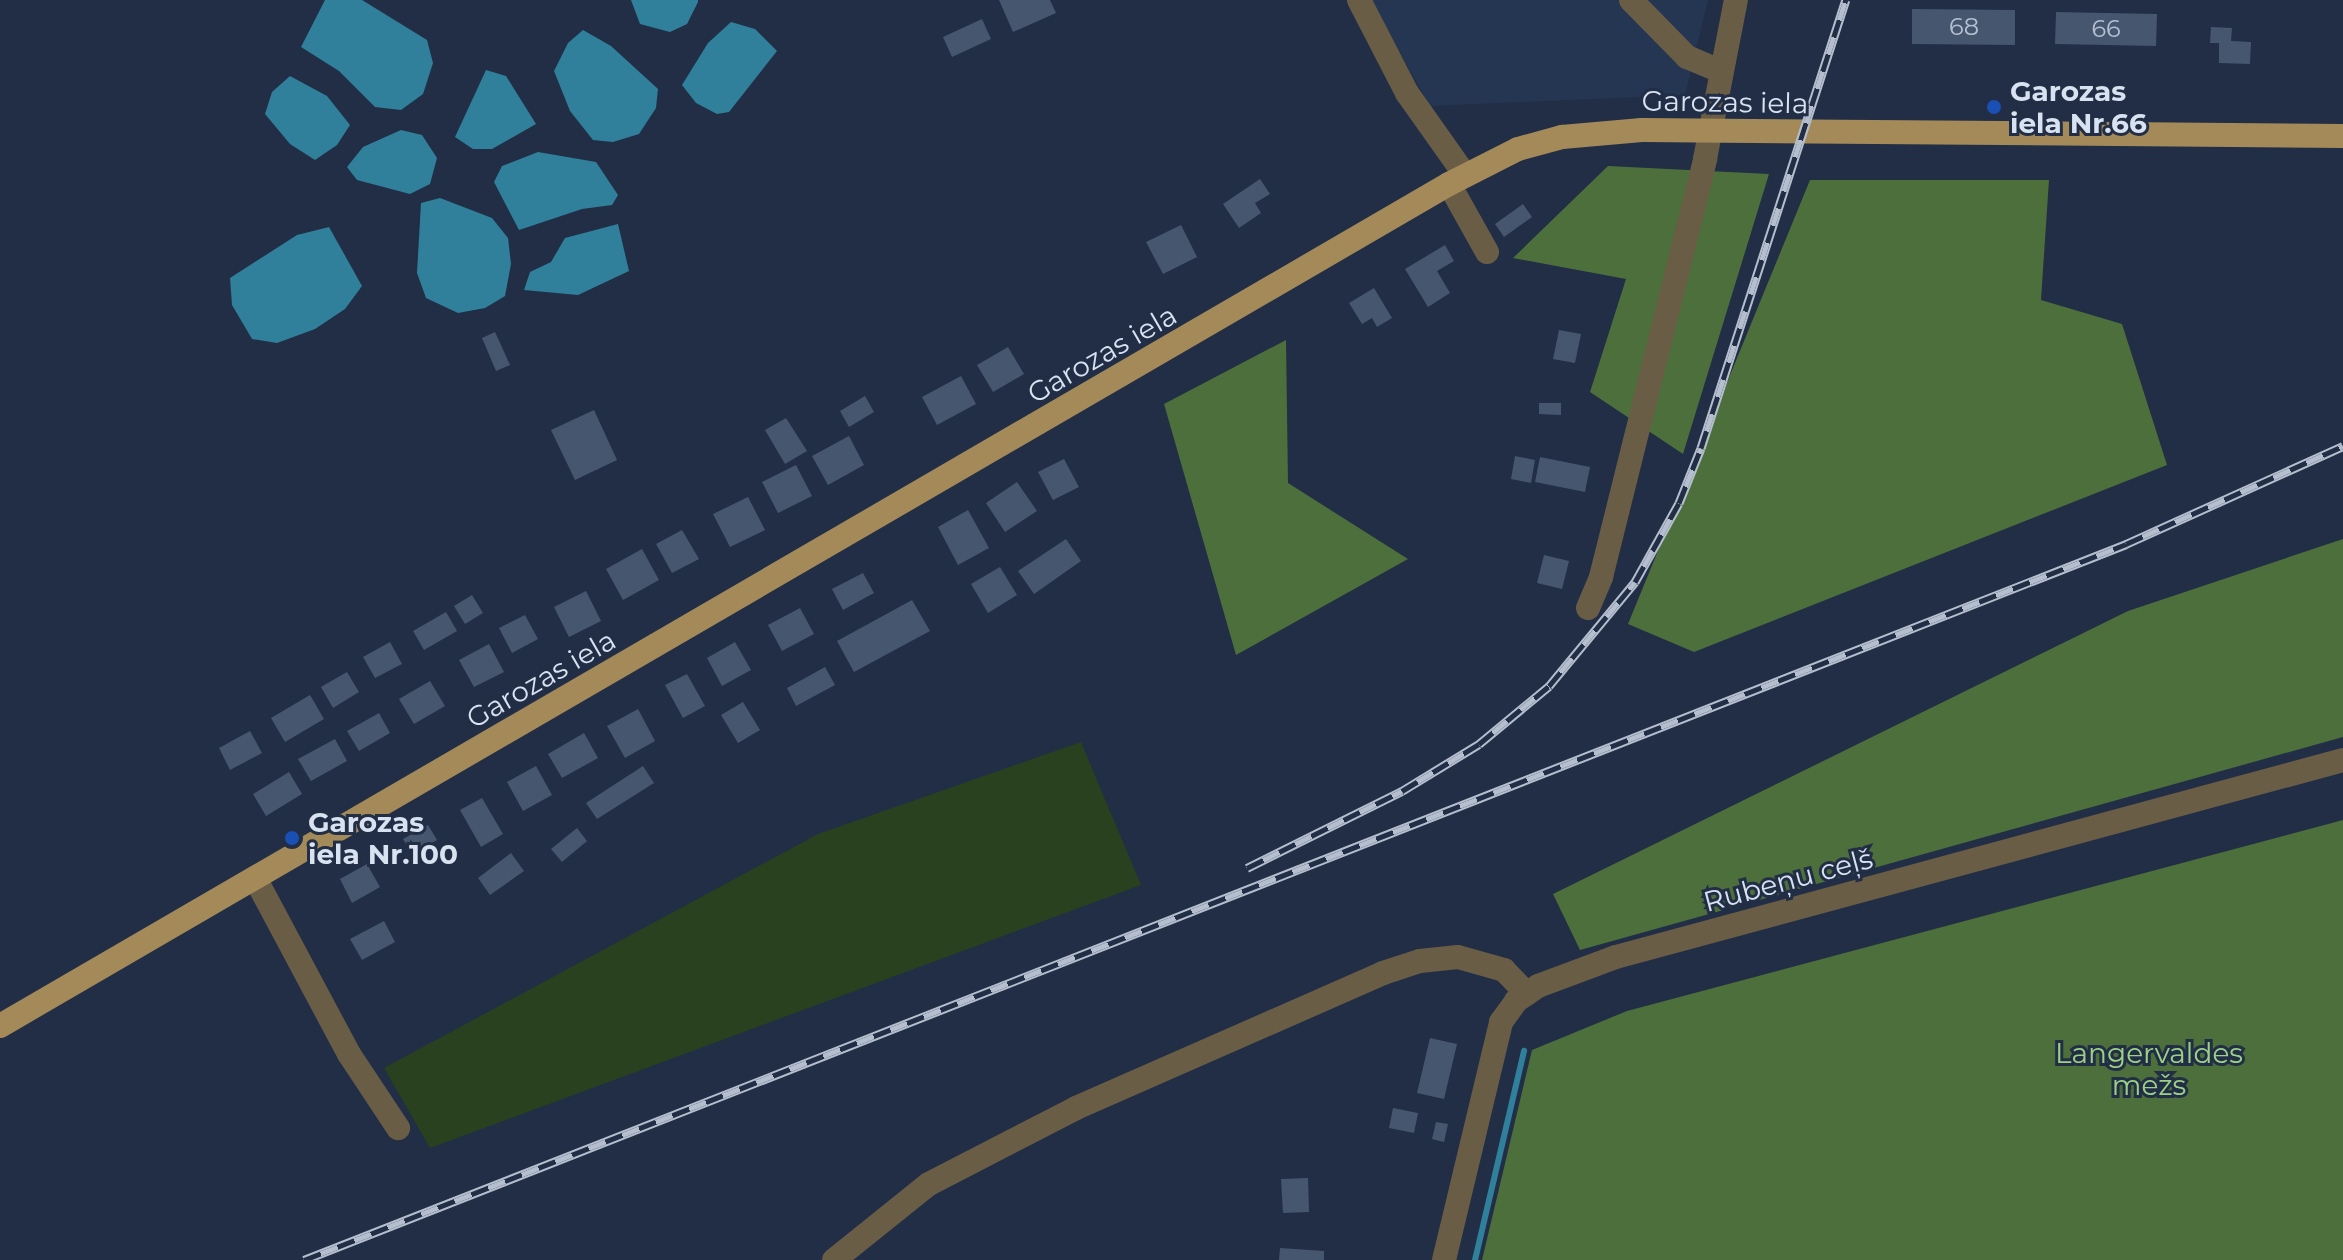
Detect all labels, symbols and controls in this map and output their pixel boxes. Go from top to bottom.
house number: 68 [1949,13,1979,41]
house number: 66 [2091,15,2121,43]
place label: Garozas iela Nr.66 [2010,74,2147,140]
street label: Garozas iela [1641,84,1809,120]
marker: Garozas iela Nr.66 [1985,98,2003,116]
street label: Garozas iela [1021,298,1183,410]
street label: Garozas iela [460,623,622,735]
place label: Garozas iela Nr.100 [308,805,458,871]
marker: Garozas iela Nr.100 [283,829,301,847]
street label: Rubeņu ceļš [1700,841,1876,919]
park label: Langervaldes mežs [2055,1036,2243,1102]

